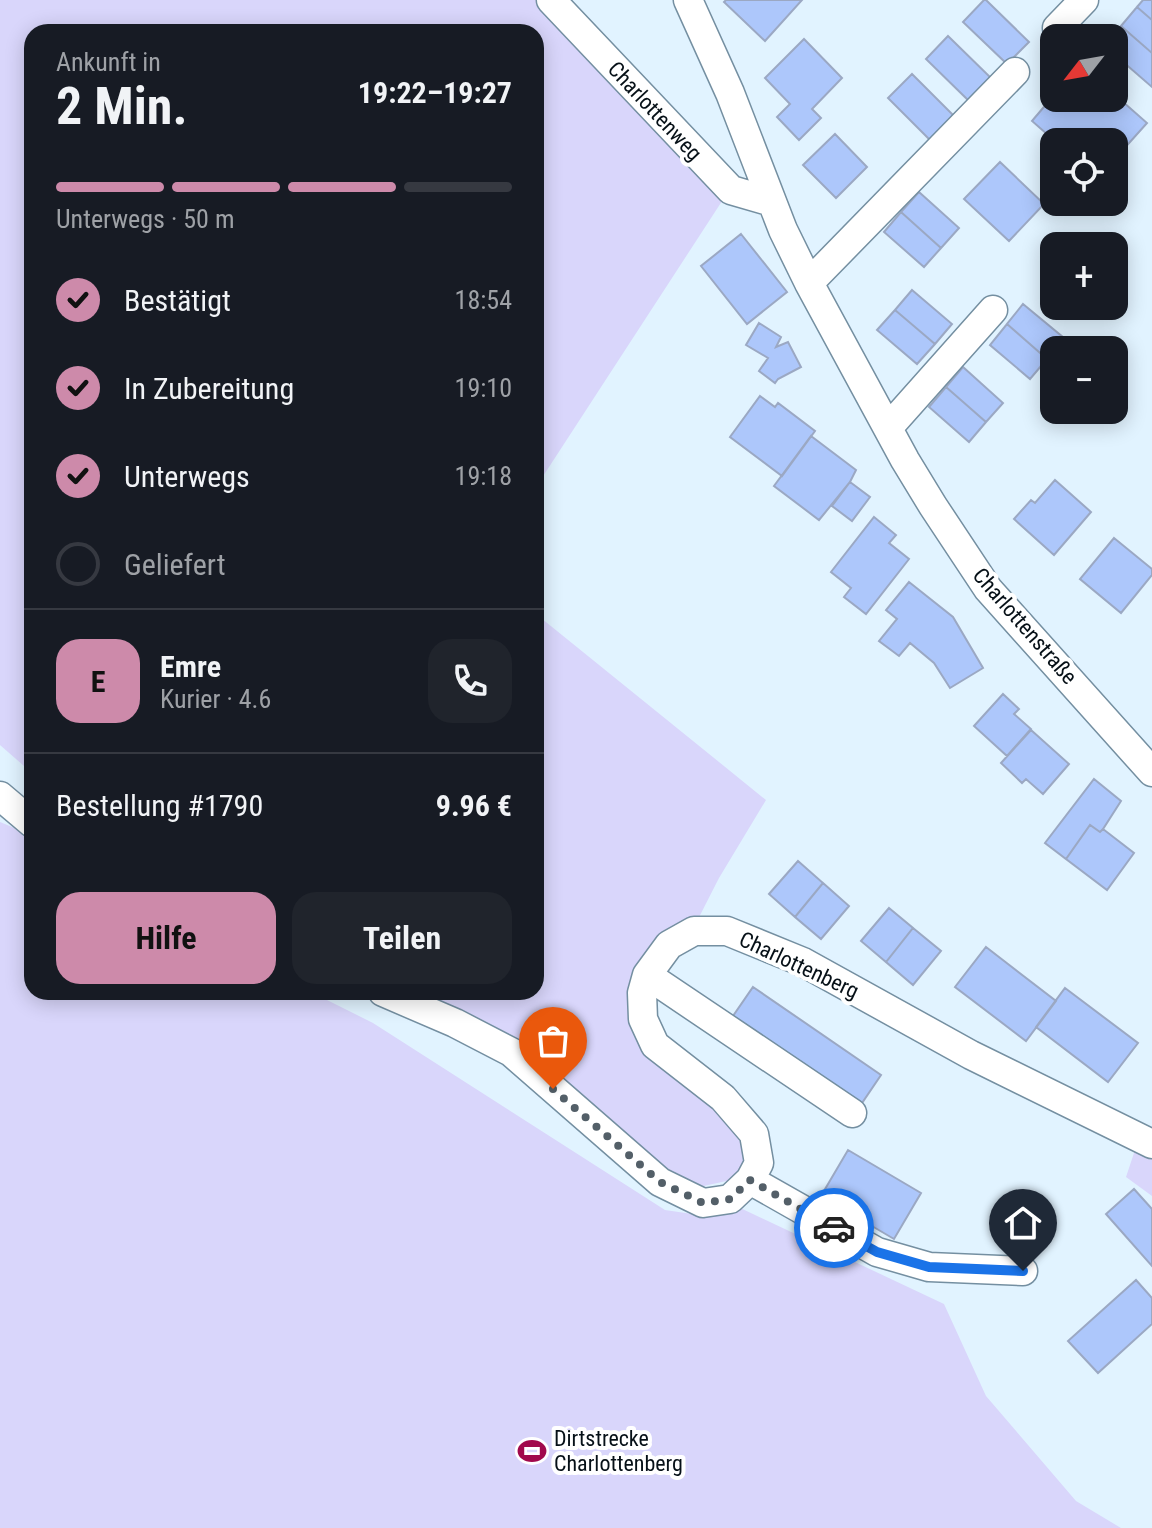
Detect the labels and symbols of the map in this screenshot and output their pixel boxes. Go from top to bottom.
north arrow [1040,24,1128,112]
street label: Charlottenweg [603,56,707,166]
street label: Charlottenstraße [968,563,1082,689]
street label: Charlottenberg [735,926,863,1004]
pin [519,1007,587,1089]
courier [794,1188,874,1268]
pin [989,1189,1057,1271]
place label: Dirtstrecke Charlottenberg [554,1426,683,1476]
sports icon: Dirtstrecke Charlottenberg [517,1436,547,1466]

